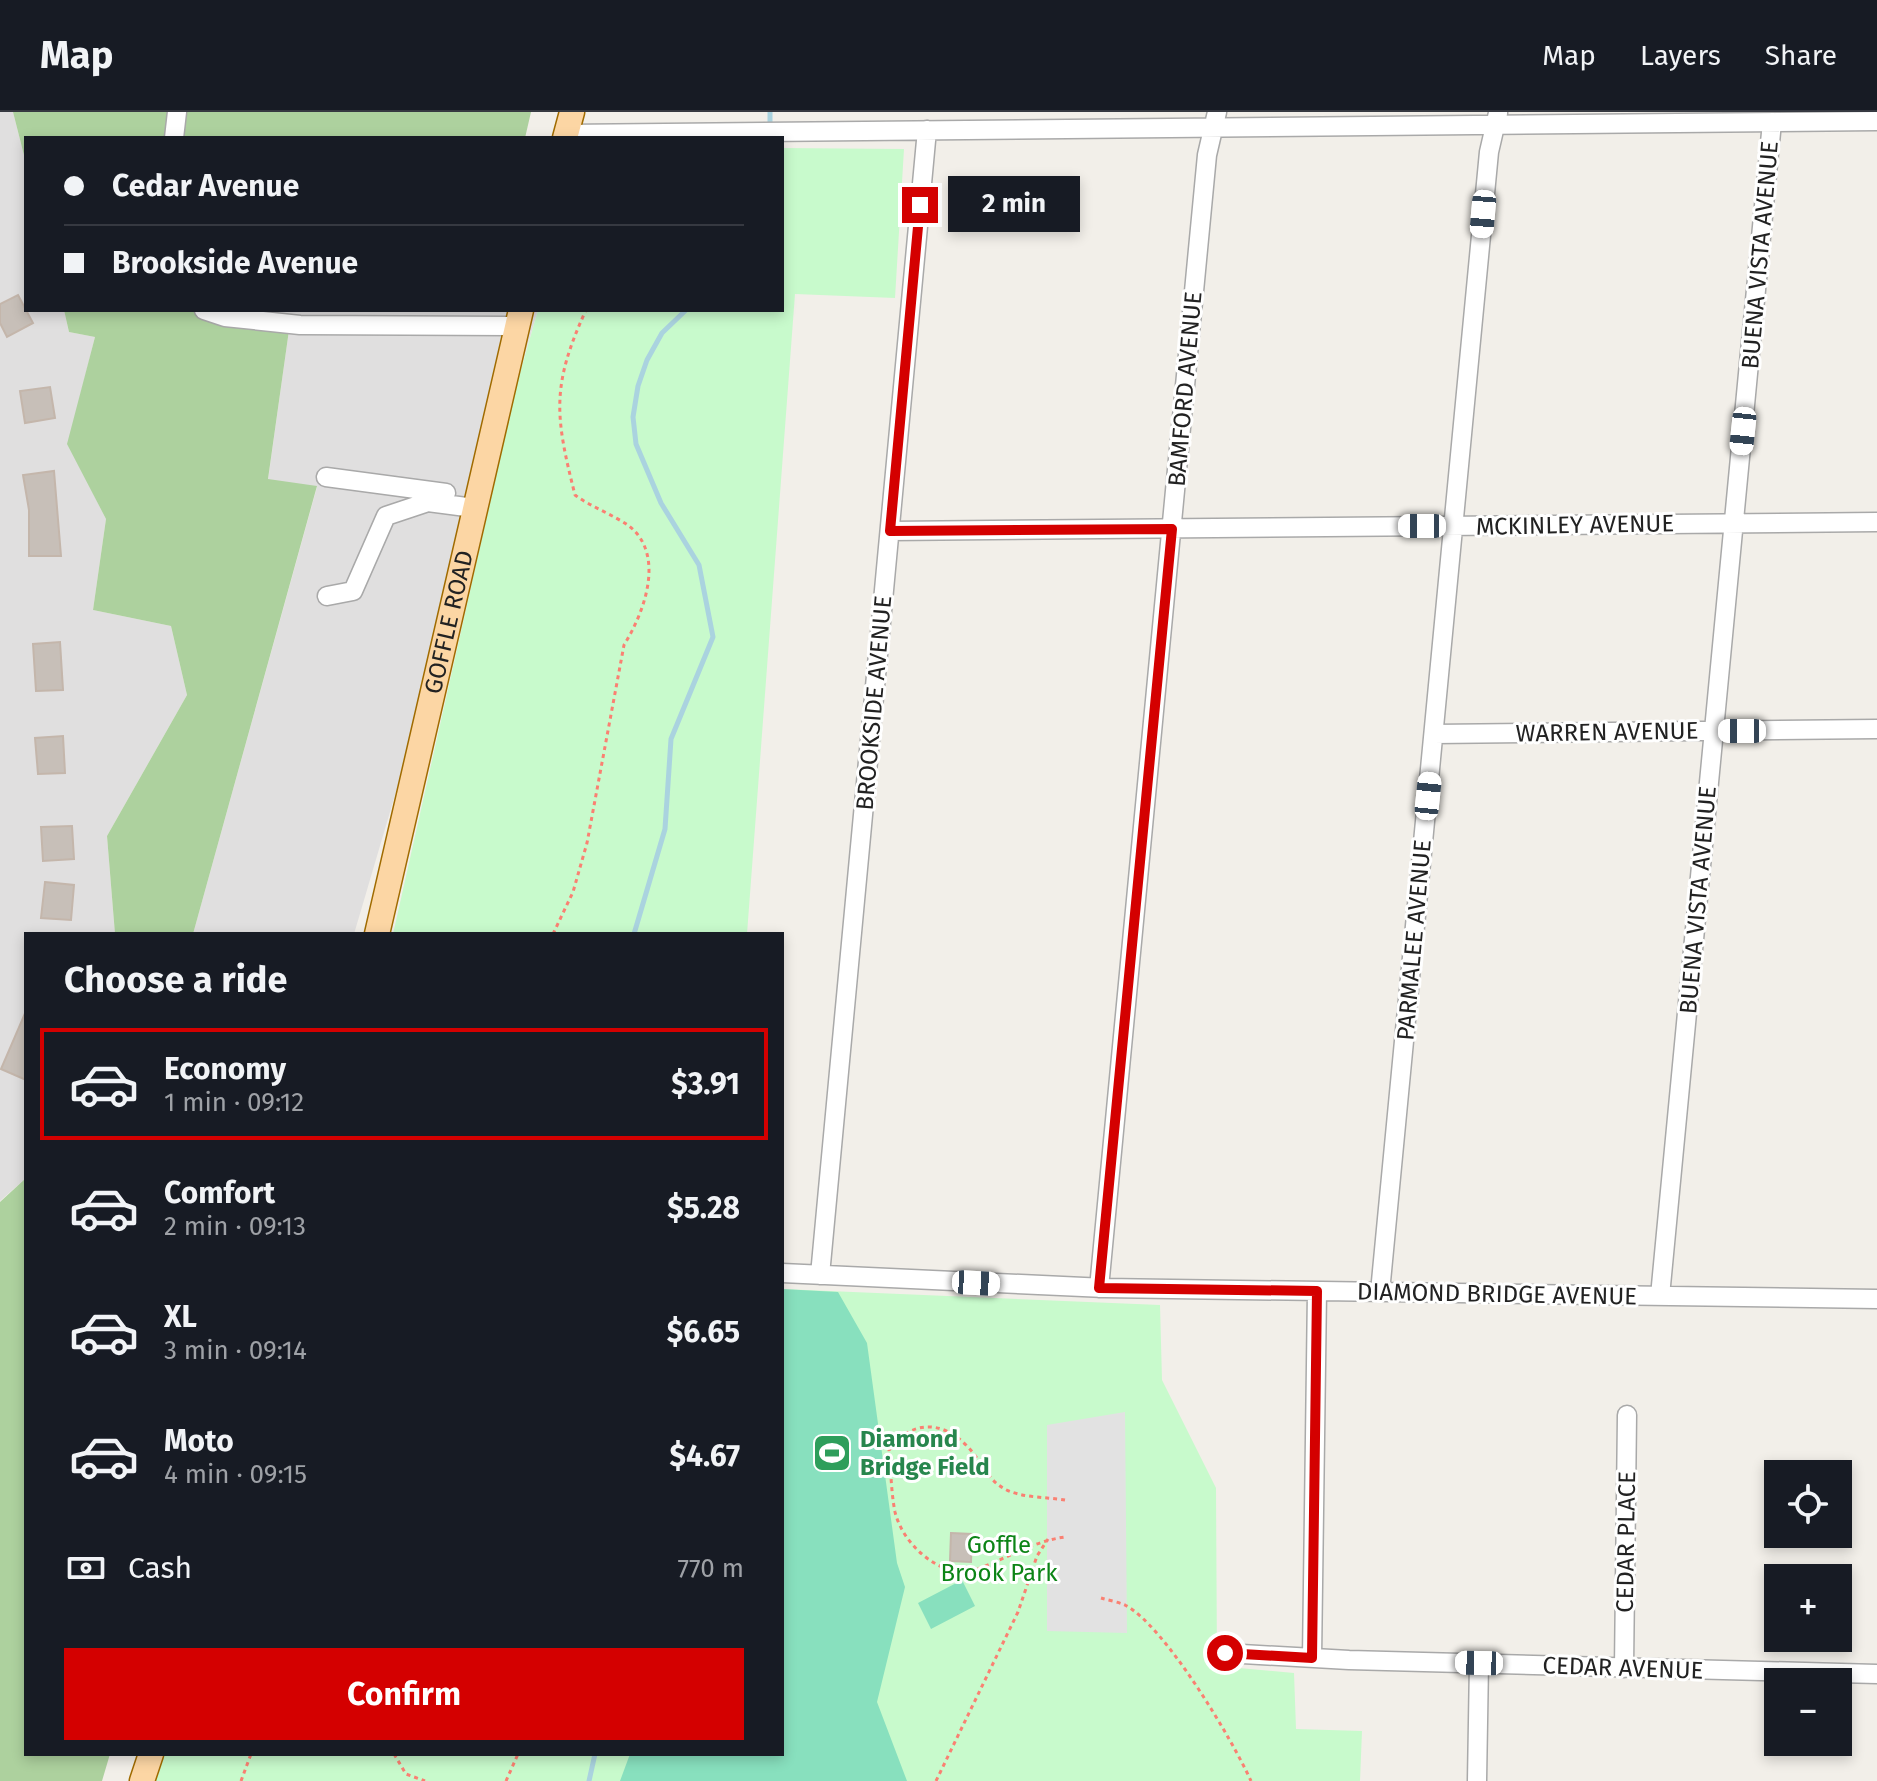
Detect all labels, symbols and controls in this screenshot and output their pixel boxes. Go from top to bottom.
text: Map [40,32,113,78]
text: Map [1542,39,1596,72]
text: Layers [1640,39,1721,72]
text: Share [1765,39,1837,72]
street label: BUENA VISTA AVENUE [1736,140,1784,370]
text: Cedar Avenue [112,168,299,204]
callout: 2 min [948,177,1080,233]
route end [902,187,938,223]
text: 2 min [982,188,1046,219]
car [1469,189,1497,239]
text: Brookside Avenue [112,245,358,281]
street label: BAMFORD AVENUE [1163,290,1207,488]
car [1729,406,1757,456]
street label: MCKINLEY AVENUE [1476,509,1674,541]
car [1398,514,1446,538]
street label: GOFFLE ROAD [419,548,479,697]
street label: BROOKSIDE AVENUE [851,594,897,812]
street label: WARREN AVENUE [1515,716,1699,748]
car [1718,719,1766,743]
car [1414,771,1442,821]
street label: BUENA VISTA AVENUE [1674,785,1722,1015]
street label: PARMALEE AVENUE [1391,838,1437,1042]
text: Choose a ride [64,958,287,1002]
icon: car [68,1048,140,1120]
text: Economy [164,1051,286,1087]
text: $3.91 [671,1066,740,1102]
text: 1 min · 09:12 [164,1087,304,1118]
icon: car [68,1172,140,1244]
text: Comfort [164,1175,275,1211]
text: $5.28 [667,1190,740,1226]
text: 2 min · 09:13 [164,1211,306,1242]
car [951,1270,1001,1296]
street label: DIAMOND BRIDGE AVENUE [1357,1278,1637,1310]
icon: car [68,1296,140,1368]
text: XL [164,1299,197,1335]
text: $6.65 [667,1314,740,1350]
text: 3 min · 09:14 [164,1335,307,1366]
icon: car [68,1420,140,1492]
text: Moto [164,1423,234,1459]
place label: Diamond Bridge Field [860,1425,990,1481]
sports icon: Diamond Bridge Field [811,1432,853,1474]
text: $4.67 [669,1438,740,1474]
text: 4 min · 09:15 [164,1459,307,1490]
map controls [1764,1460,1852,1756]
button: locate [1764,1460,1852,1548]
street label: CEDAR PLACE [1611,1471,1641,1613]
park label: Goffle Brook Park [940,1531,1058,1587]
icon: cash [64,1546,108,1590]
text: Cash [128,1550,192,1586]
text: 770 m [678,1553,744,1584]
button: + [1764,1564,1852,1652]
route start [1207,1635,1243,1671]
button: Confirm [64,1648,744,1740]
car [1455,1651,1503,1675]
street label: CEDAR AVENUE [1542,1651,1704,1685]
button: − [1764,1668,1852,1756]

